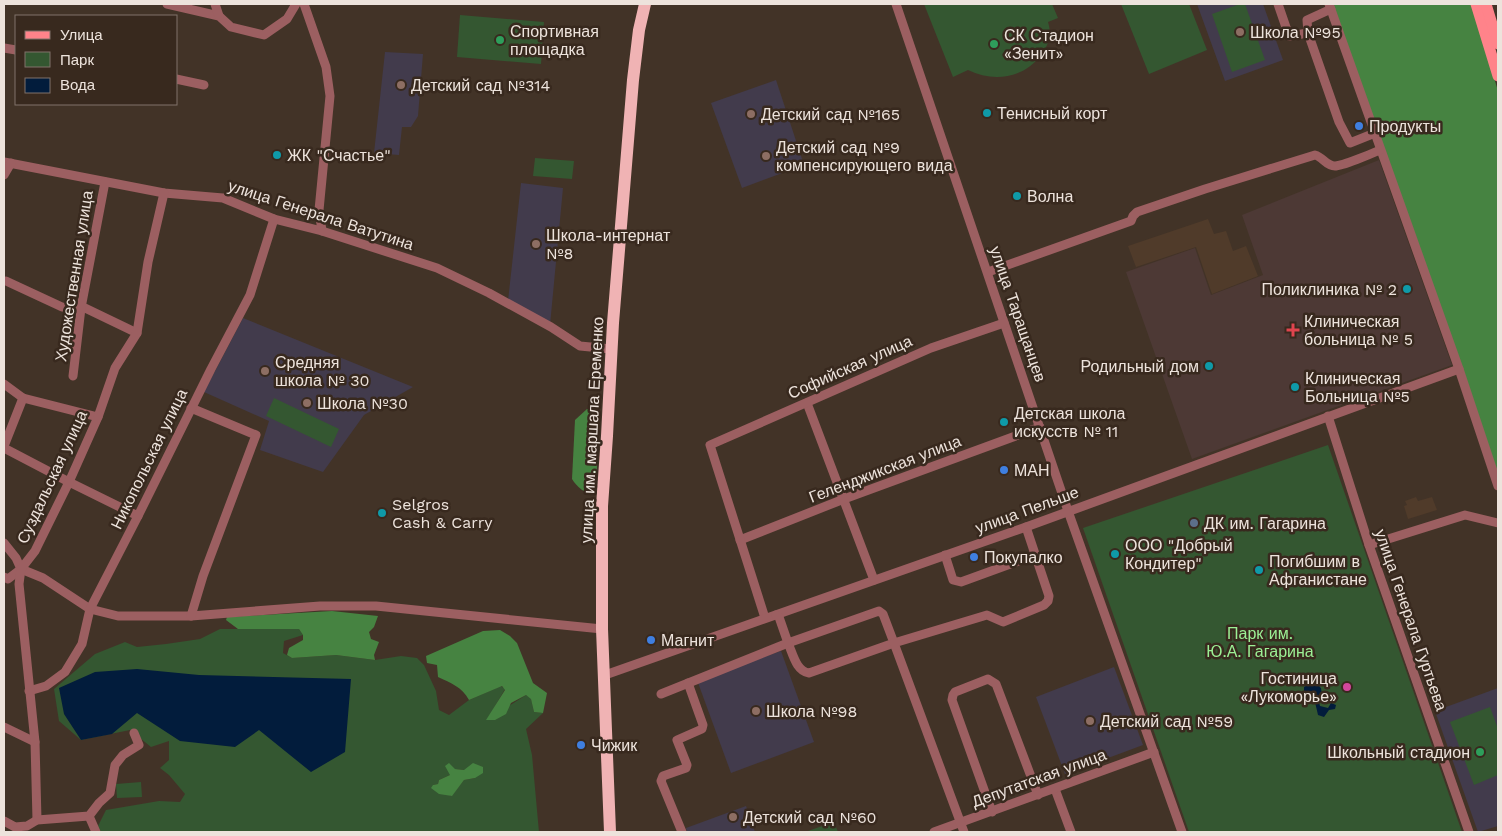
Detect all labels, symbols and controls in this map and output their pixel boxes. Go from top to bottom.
legend [15,15,178,105]
place label: Спортивная площадка [510,22,599,59]
place label: Школа №95 [1250,23,1341,42]
text: Улица [60,26,103,44]
place label: СК Стадион «Зенит» [1004,26,1094,63]
marker: Школа №95 [1234,26,1246,38]
marker: Спортивная площадка [494,34,506,46]
marker: СК Стадион «Зенит» [988,38,1000,50]
text: Парк [60,51,94,69]
text: Вода [60,76,96,94]
place label: Детский сад №314 [411,76,550,95]
marker: Детский сад №314 [395,79,407,91]
place label: Тенисный корт [997,104,1108,123]
place label: Детский сад №165 [761,105,900,124]
marker: Тенисный корт [981,107,993,119]
marker: Детский сад №165 [745,108,757,120]
place label: Продукты [1369,117,1441,136]
marker: Продукты [1353,120,1365,132]
place label: Детский сад №9 компенсирующего вида [776,138,953,175]
place label: ЖК "Счастье" [287,146,391,165]
marker: ЖК "Счастье" [271,149,283,161]
marker: Детский сад №9 компенсирующего вида [760,150,772,162]
street label: улица Генерала Ватутина [226,176,416,254]
place label: Волна [1027,187,1073,206]
street label: Художественная улица [51,189,97,363]
marker: Волна [1011,190,1023,202]
place label: Школа-интернат №8 [546,226,671,263]
marker: Школа-интернат №8 [530,238,542,250]
street label: улица Таращанцев [986,244,1050,384]
place label: Поликлиника № 2 [1261,280,1397,299]
marker: Поликлиника № 2 [1401,283,1413,295]
place label: Клиническая больница № 5 [1304,312,1413,349]
street label: улица им. маршала Еременко [577,316,607,544]
marker: Клиническая больница № 5 [1286,323,1300,337]
street label: Софийская улица [785,331,915,403]
place label: Средняя школа № 30 [275,353,370,390]
place label: Родильный дом [1081,357,1199,376]
marker: Родильный дом [1203,360,1215,372]
marker: Средняя школа № 30 [259,365,271,377]
place label: Клиническая Больница №5 [1305,369,1410,406]
marker: Клиническая Больница №5 [1289,381,1301,393]
street label: Никопольская улица [107,386,191,532]
place label: Школа №30 [317,394,408,413]
marker: Школа №30 [301,397,313,409]
place label: Детская школа искусств № 11 [1014,404,1126,441]
street label: Суздальская улица [13,407,91,547]
marker: Детская школа искусств № 11 [998,416,1010,428]
street label: Геленджикская улица [806,431,964,507]
place label: МАН [1014,461,1050,480]
marker: МАН [998,464,1010,476]
street label: улица Пельше [973,482,1081,538]
place label: Selgros Cash & Carry [392,495,493,532]
marker: Selgros Cash & Carry [376,507,388,519]
place label: ДК им. Гагарина [1204,514,1326,533]
marker: ДК им. Гагарина [1188,517,1200,529]
street label: улица Генерала Гуртьева [1371,527,1451,713]
place label: ООО "Добрый Кондитер" [1125,536,1233,573]
place label: Покупалко [984,548,1063,567]
marker: ООО "Добрый Кондитер" [1109,548,1121,560]
marker: Покупалко [968,551,980,563]
place label: Погибшим в Афганистане [1269,552,1367,589]
marker: Погибшим в Афганистане [1253,564,1265,576]
park label: Парк им. Ю.А. Гагарина [1206,624,1314,661]
place label: Магнит [661,631,715,650]
marker: Магнит [645,634,657,646]
place label: Гостиница «Лукоморье» [1240,669,1337,706]
marker: Гостиница «Лукоморье» [1341,681,1353,693]
place label: Школа №98 [766,702,857,721]
marker: Школа №98 [750,705,762,717]
place label: Детский сад №59 [1100,712,1233,731]
marker: Детский сад №59 [1084,715,1096,727]
place label: Чижик [591,736,638,755]
marker: Чижик [575,739,587,751]
place label: Школьный стадион [1327,743,1470,762]
street label: Депутатская улица [969,745,1109,811]
marker: Школьный стадион [1474,746,1486,758]
place label: Детский сад №60 [743,808,877,827]
marker: Детский сад №60 [727,811,739,823]

